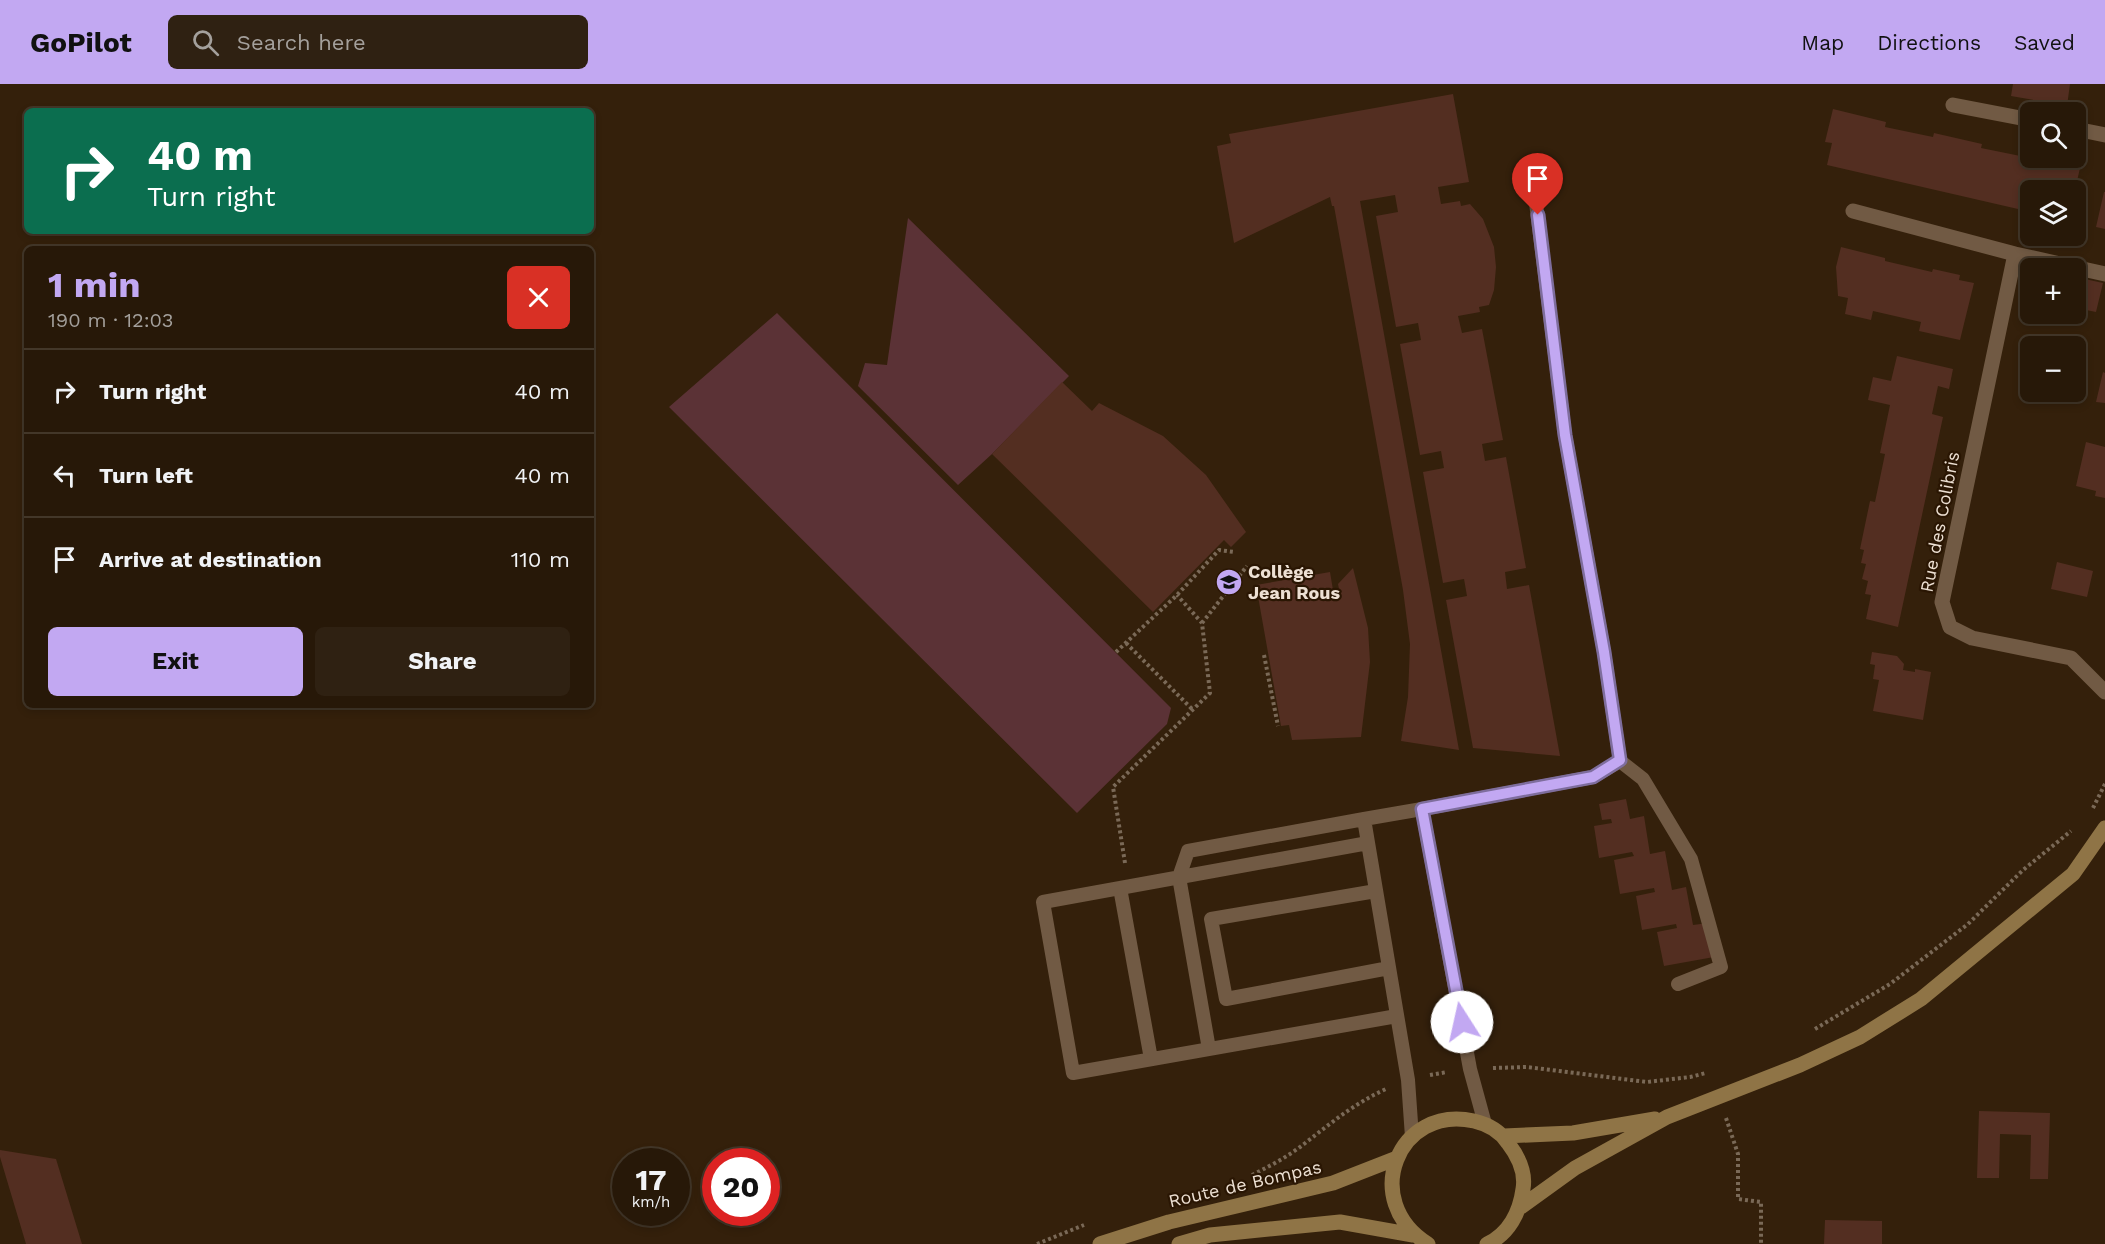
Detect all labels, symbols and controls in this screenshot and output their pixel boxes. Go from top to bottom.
search box [168,15,588,69]
text: GoPilot [30,26,132,59]
icon: search [189,26,222,59]
text: Search here [237,30,366,55]
text: Map [1801,30,1844,55]
text: Directions [1877,30,1981,55]
text: Saved [2014,30,2075,55]
map controls [2020,102,2086,402]
button: search [2020,102,2086,168]
text: 40 m [147,131,253,180]
icon: right [48,132,126,210]
pin [1512,153,1563,215]
icon: arrive [1521,162,1554,195]
button: layers [2020,180,2086,246]
text: Turn right [147,181,276,213]
button: + [2020,258,2086,324]
text: 1 min [48,264,140,306]
button: close [507,266,570,329]
text: 190 m · 12:03 [48,308,173,332]
button: − [2020,336,2086,402]
icon: right [48,375,81,408]
text: Turn right [99,379,206,404]
text: 40 m [514,379,570,404]
street label: Rue des Colibris [1916,450,1963,594]
icon: left [48,459,81,492]
text: Turn left [99,463,193,488]
text: 40 m [514,463,570,488]
icon: arrive [48,543,81,576]
text: Arrive at destination [99,547,322,572]
text: 110 m [511,547,570,572]
place label: Collège Jean Rous [1248,561,1340,603]
school or university icon: Collège Jean Rous [1214,567,1244,597]
button: Exit [48,627,303,696]
button: Share [315,627,570,696]
position arrow [1430,990,1494,1054]
speed limit sign: 20 [702,1148,780,1226]
street label: Route de Bompas [1166,1156,1323,1211]
text: 17 [635,1162,667,1197]
text: km/h [632,1193,670,1211]

